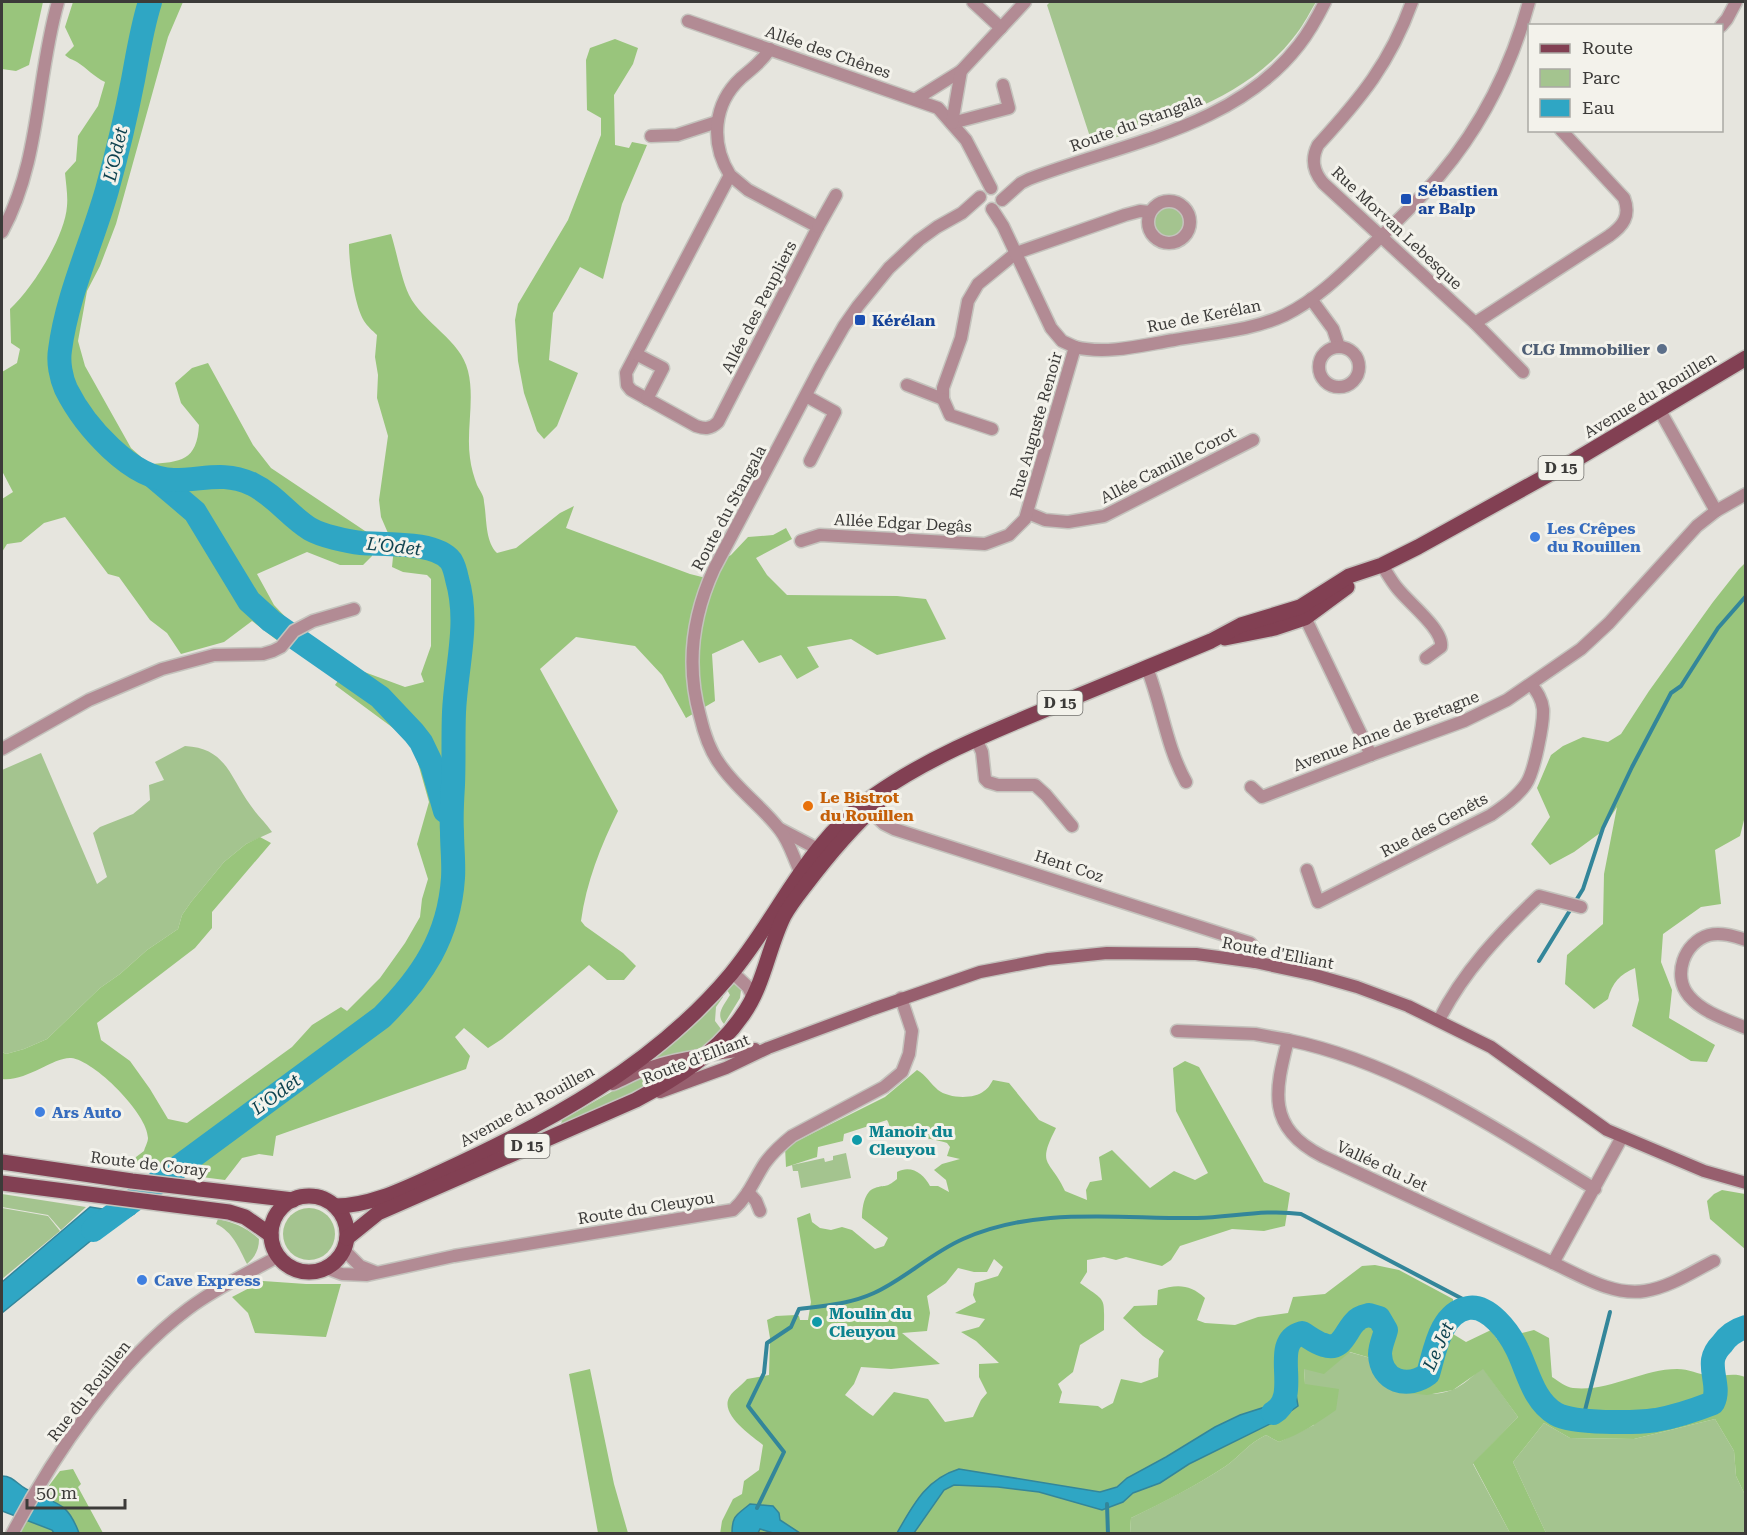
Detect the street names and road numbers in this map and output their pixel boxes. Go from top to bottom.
street label: Allée des Chênes [763,22,893,82]
street label: Route du Stangala [1067,90,1205,156]
street label: Rue Morvan Lebesque [1328,163,1466,294]
street label: Allée des Peupliers [717,237,801,376]
street label: Rue de Kerélan [1145,296,1263,336]
street label: Avenue du Rouillen [1581,348,1719,442]
street label: Rue Auguste Renoir [1006,349,1066,500]
street label: Allée Camille Corot [1097,423,1239,507]
street label: Route du Stangala [688,442,770,574]
road number: D 15 [1538,456,1584,480]
street label: Allée Edgar Degâs [834,510,973,536]
street label: Avenue Anne de Bretagne [1290,687,1482,775]
road number: D 15 [1038,691,1082,715]
street label: Rue des Genêts [1377,789,1491,861]
street label: Hent Coz [1032,846,1106,886]
street label: Route d'Elliant [1221,933,1335,973]
street label: Route d'Elliant [640,1030,752,1088]
street label: Avenue du Rouillen [457,1061,597,1151]
road number: D 15 [504,1134,550,1158]
street label: Vallée du Jet [1333,1137,1431,1195]
street label: Route de Coray [89,1147,209,1181]
street label: Route du Cleuyou [576,1188,716,1228]
street label: Rue du Rouillen [44,1337,134,1445]

